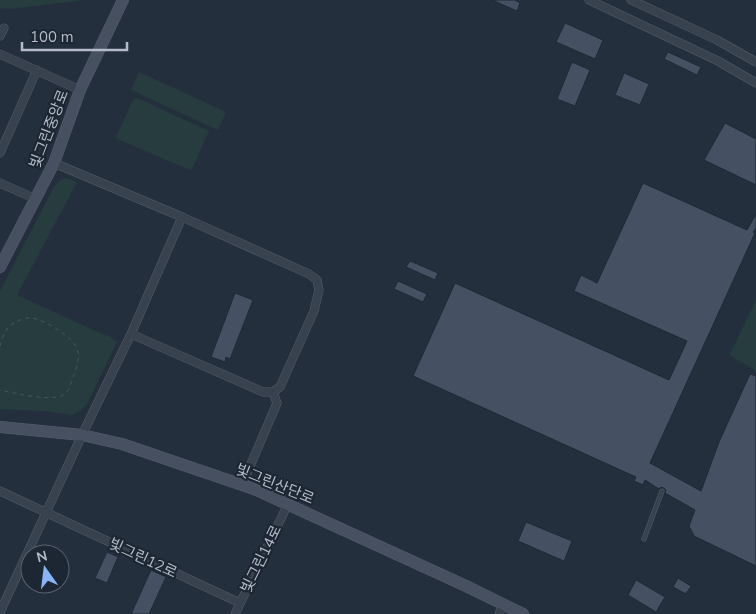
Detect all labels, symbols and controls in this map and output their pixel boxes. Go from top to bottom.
scale bar [22,20,128,52]
text: 100 m [30,27,74,47]
street label: 빛그린중앙로 [25,87,73,171]
street label: 빛그린산단로 [233,459,317,509]
street label: 빛그린14로 [236,522,286,596]
street label: 빛그린12로 [106,533,180,583]
north arrow [20,544,70,594]
text: N [35,546,49,567]

